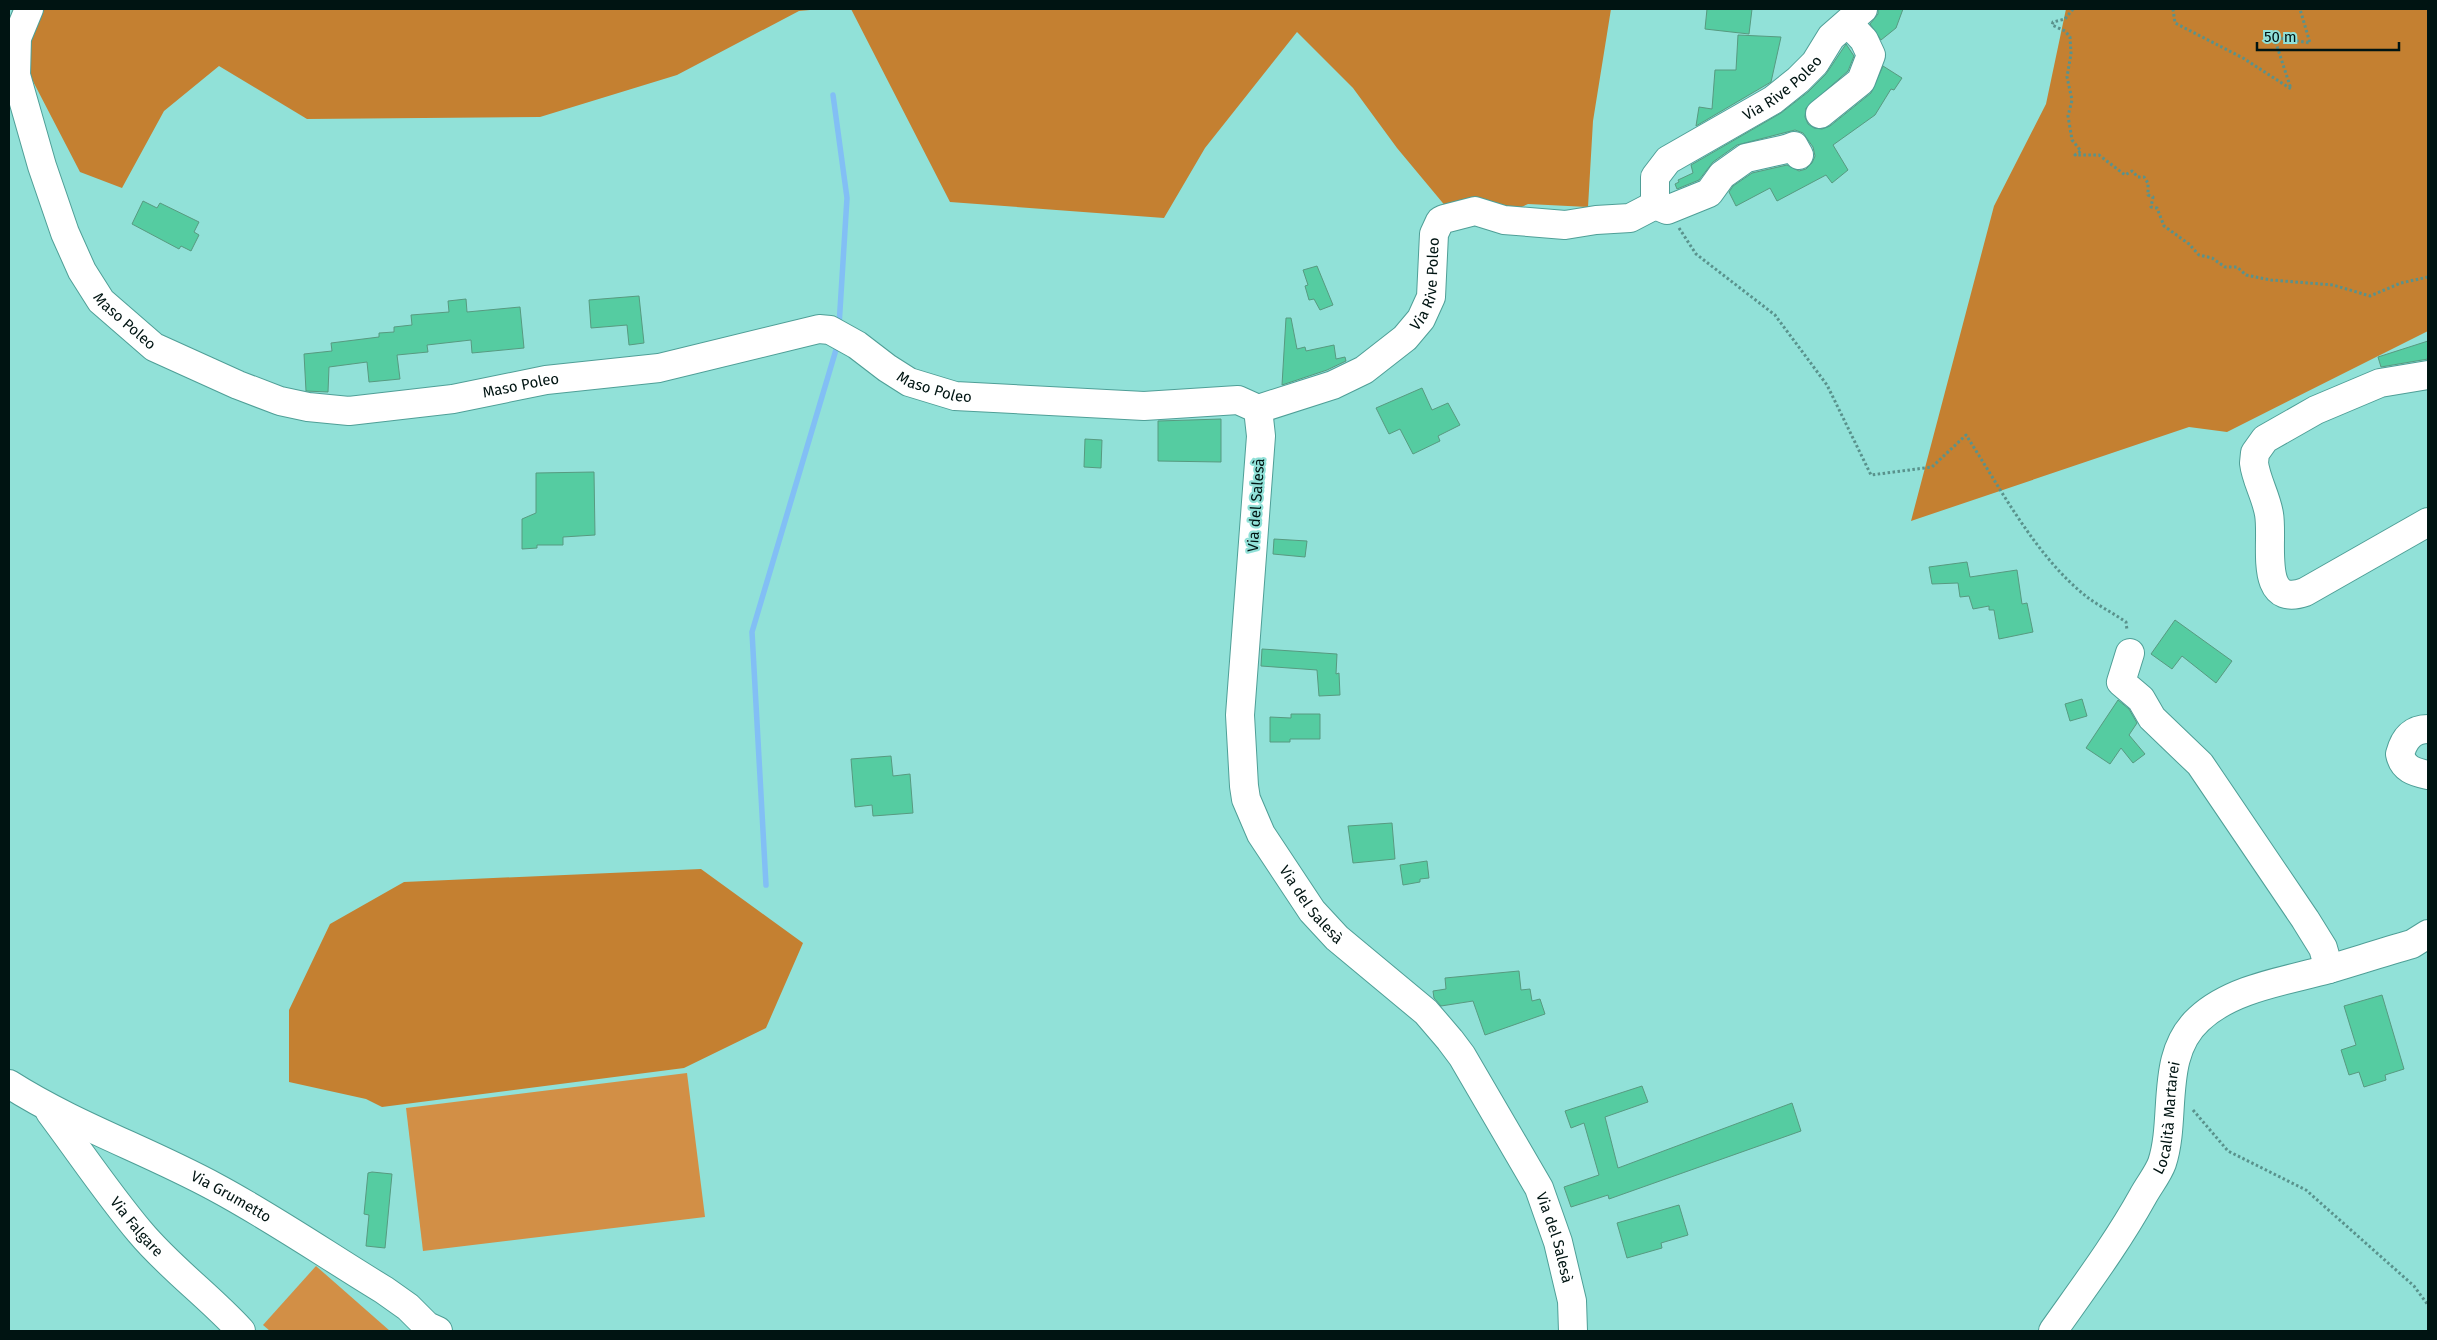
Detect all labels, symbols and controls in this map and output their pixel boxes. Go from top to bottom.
scale bar [2257,20,2400,52]
text: 50 m [2264,28,2297,46]
street label: Via Rive Poleo [1740,53,1826,124]
street label: Via Rive Poleo [1406,237,1443,334]
street label: Maso Poleo [89,290,160,354]
street label: Maso Poleo [893,368,972,406]
street label: Maso Poleo [481,370,560,402]
street label: Via del Salesà [1244,458,1268,552]
street label: Via del Salesà [1275,862,1346,948]
street label: Località Martarei [2149,1060,2184,1177]
street label: Via Grumetto [188,1167,274,1226]
street label: Via del Salesà [1532,1190,1576,1285]
street label: Via Falgare [106,1193,167,1261]

